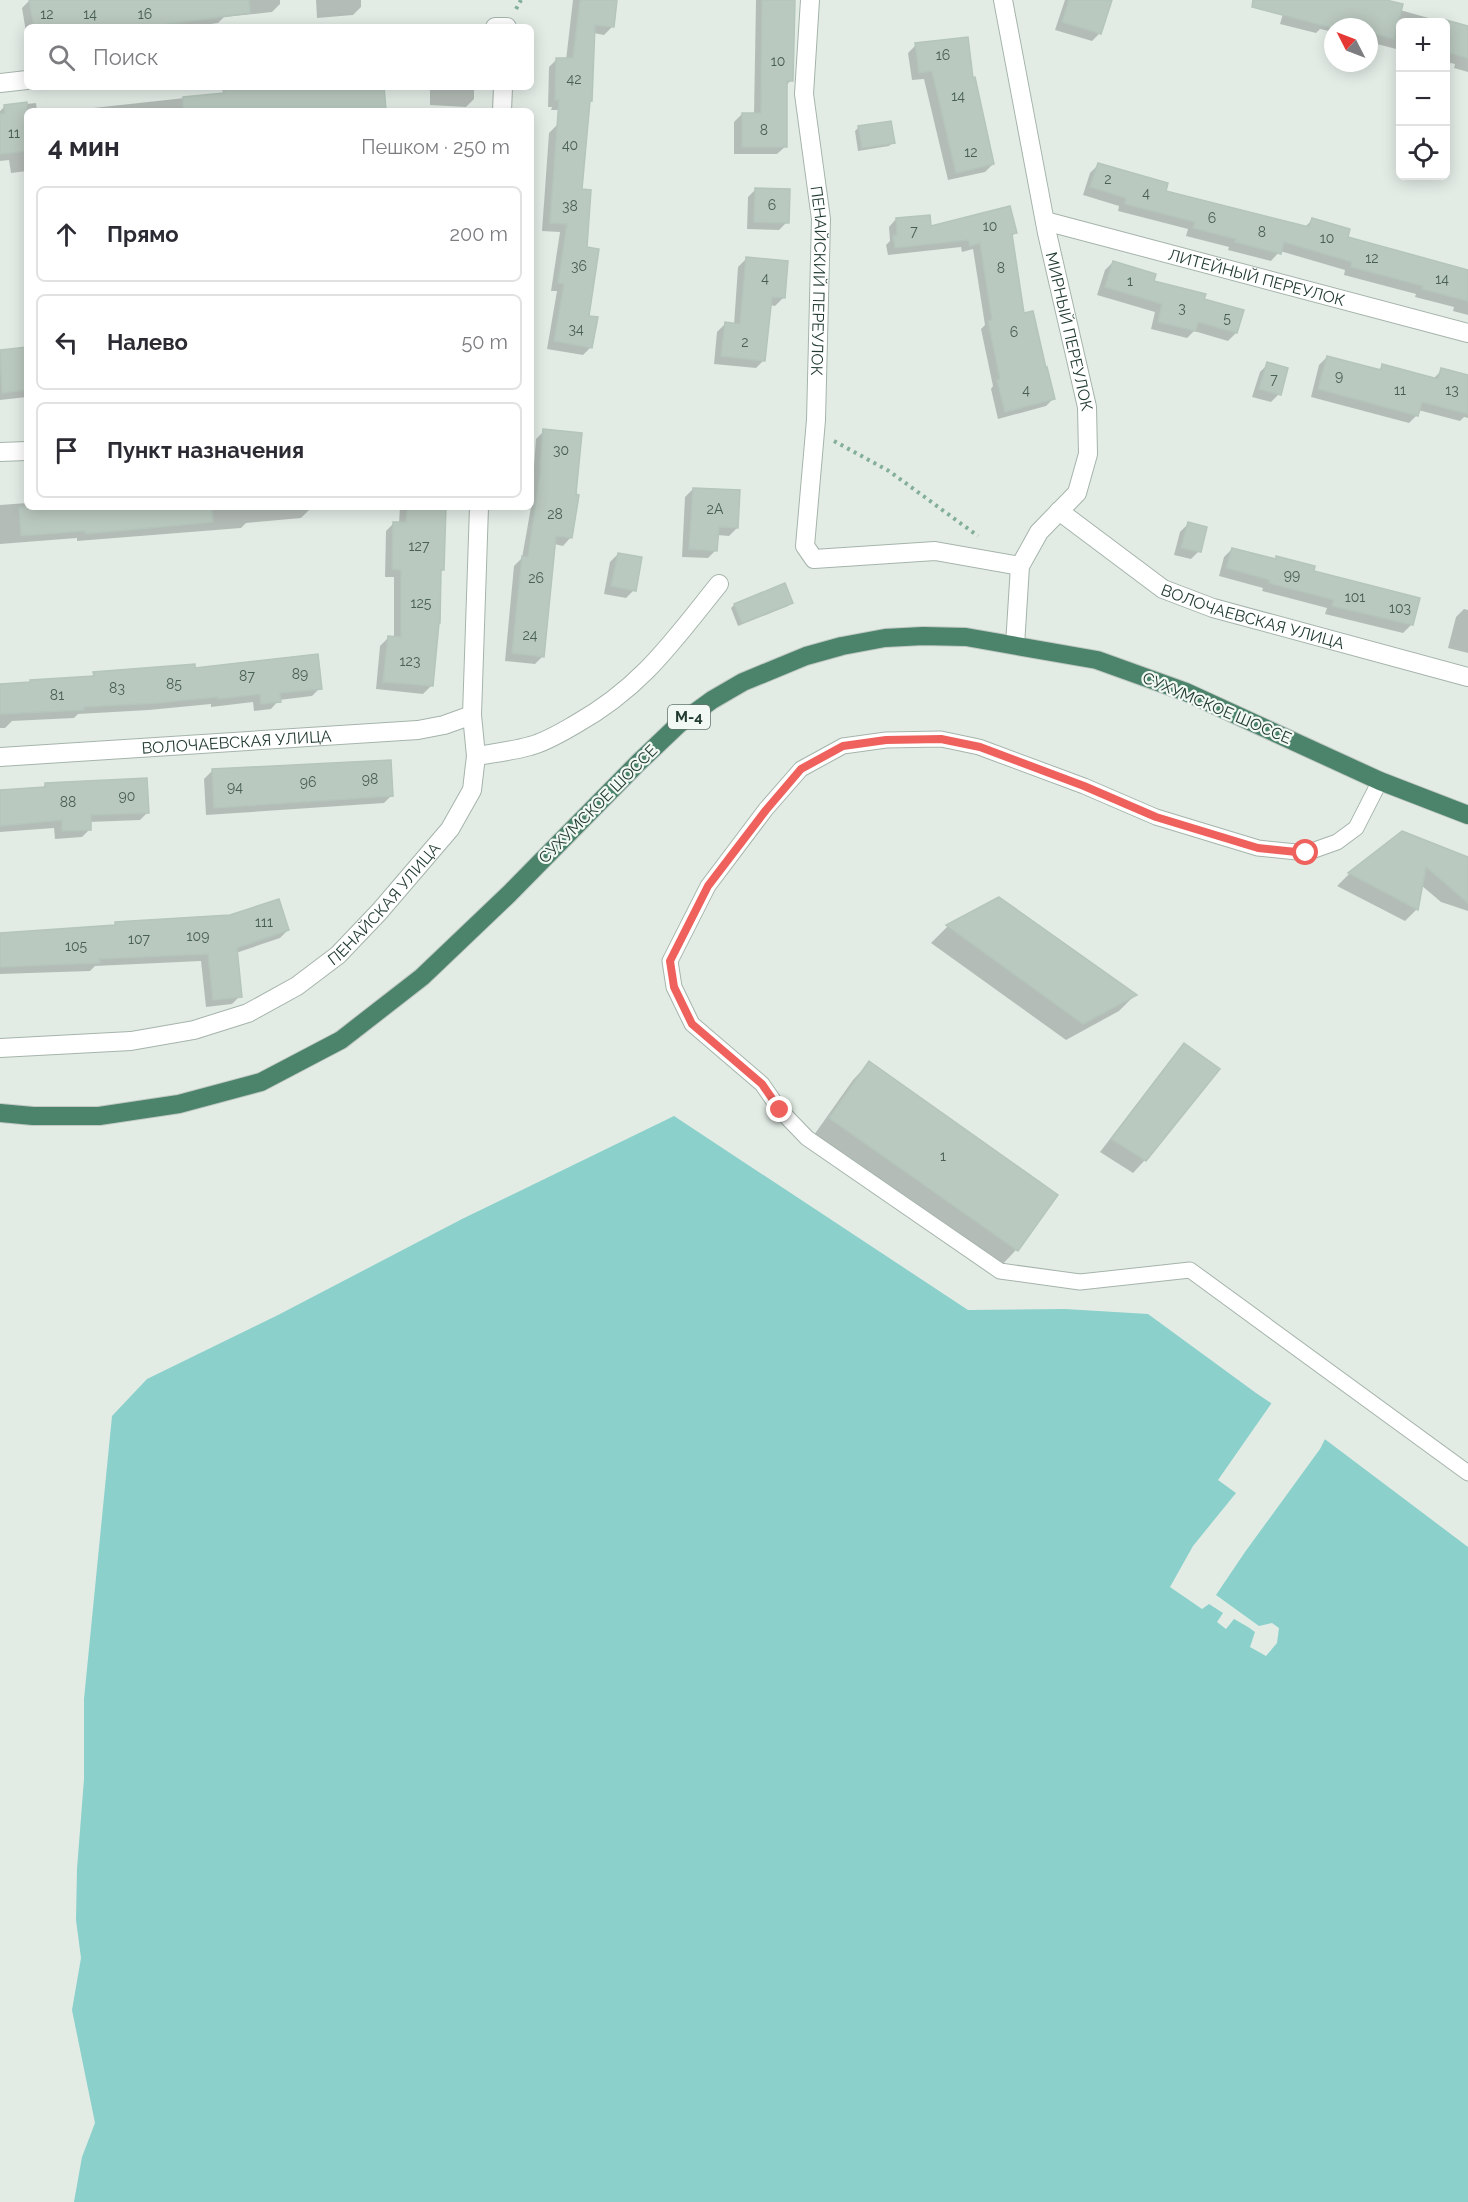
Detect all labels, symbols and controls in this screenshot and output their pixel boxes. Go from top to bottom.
house number: 12 [40,6,54,22]
house number: 14 [83,6,97,22]
house number: 16 [138,6,152,22]
north arrow [1324,18,1378,72]
map controls [1396,18,1450,180]
button: + [1396,18,1450,72]
search box [24,24,534,90]
icon: search [45,41,78,74]
text: Поиск [93,44,158,70]
house number: 16 [936,47,950,63]
house number: 10 [771,53,785,69]
house number: 42 [567,71,581,87]
button: − [1396,72,1450,126]
house number: 14 [951,88,965,104]
house number: 8 [760,122,768,138]
house number: 11 [8,125,20,141]
button: locate [1396,126,1450,180]
text: 4 мин [48,132,120,162]
text: Пешком · 250 m [361,135,510,159]
house number: 40 [562,137,578,153]
house number: 12 [964,144,978,160]
house number: 2 [1104,171,1112,187]
street label: ПЕНАЙСКИЙ ПЕРЕУЛОК [807,185,831,376]
house number: 4 [1142,185,1150,201]
house number: 6 [768,197,776,213]
house number: 38 [562,198,578,214]
house number: 6 [1208,210,1216,226]
icon: ahead [50,218,83,251]
house number: 10 [983,218,997,234]
text: Прямо [107,221,179,247]
text: 200 m [450,222,508,246]
house number: 7 [910,223,918,239]
house number: 8 [1258,224,1266,240]
house number: 10 [1320,230,1334,246]
street label: ЛИТЕЙНЫЙ ПЕРЕУЛОК [1166,245,1347,310]
street label: МИРНЫЙ ПЕРЕУЛОК [1042,250,1097,413]
house number: 12 [1365,250,1379,266]
house number: 36 [571,258,587,274]
house number: 8 [997,260,1005,276]
house number: 4 [761,270,769,286]
house number: 14 [1435,271,1449,287]
house number: 1 [1127,273,1133,289]
house number: 3 [1178,300,1186,316]
house number: 5 [1223,310,1231,326]
house number: 34 [568,321,584,337]
house number: 6 [1010,324,1018,340]
icon: left [50,326,83,359]
text: Налево [107,329,188,355]
text: 50 m [461,330,508,354]
house number: 2 [741,334,749,350]
house number: 9 [1335,368,1343,384]
house number: 7 [1270,371,1278,387]
house number: 4 [1022,382,1030,398]
house number: 11 [1394,382,1406,398]
house number: 13 [1445,382,1459,398]
icon: arrive [50,434,83,467]
text: Пункт назначения [107,437,304,463]
house number: 30 [553,442,569,458]
house number: 2А [707,501,724,517]
house number: 28 [547,506,563,522]
house number: 127 [409,538,430,554]
house number: 99 [1284,567,1300,583]
house number: 26 [528,570,544,586]
street label: ВОЛОЧАЕВСКАЯ УЛИЦА [1159,580,1347,653]
house number: 101 [1345,589,1365,605]
house number: 125 [411,595,432,611]
house number: 103 [1389,600,1411,616]
house number: 24 [523,627,538,643]
house number: 123 [400,653,420,669]
house number: 89 [292,666,308,682]
house number: 87 [239,668,255,684]
street label: СУХУМСКОЕ ШОССЕ [1140,668,1295,748]
house number: 85 [166,676,182,692]
house number: 83 [109,680,125,696]
house number: 81 [50,687,64,703]
road number: М-4 [668,705,710,729]
street label: ВОЛОЧАЕВСКАЯ УЛИЦА [141,726,332,757]
street label: СУХУМСКОЕ ШОССЕ [535,741,661,867]
house number: 98 [362,771,378,787]
house number: 96 [300,774,316,790]
house number: 94 [227,779,243,795]
house number: 90 [119,788,135,804]
house number: 88 [60,794,76,810]
street label: ПЕНАЙСКАЯ УЛИЦА [324,838,444,969]
route start [1292,839,1318,865]
house number: 111 [255,914,273,930]
house number: 109 [187,928,209,944]
house number: 107 [128,931,150,947]
house number: 105 [65,938,87,954]
route end [766,1096,792,1122]
house number: 1 [940,1148,946,1164]

